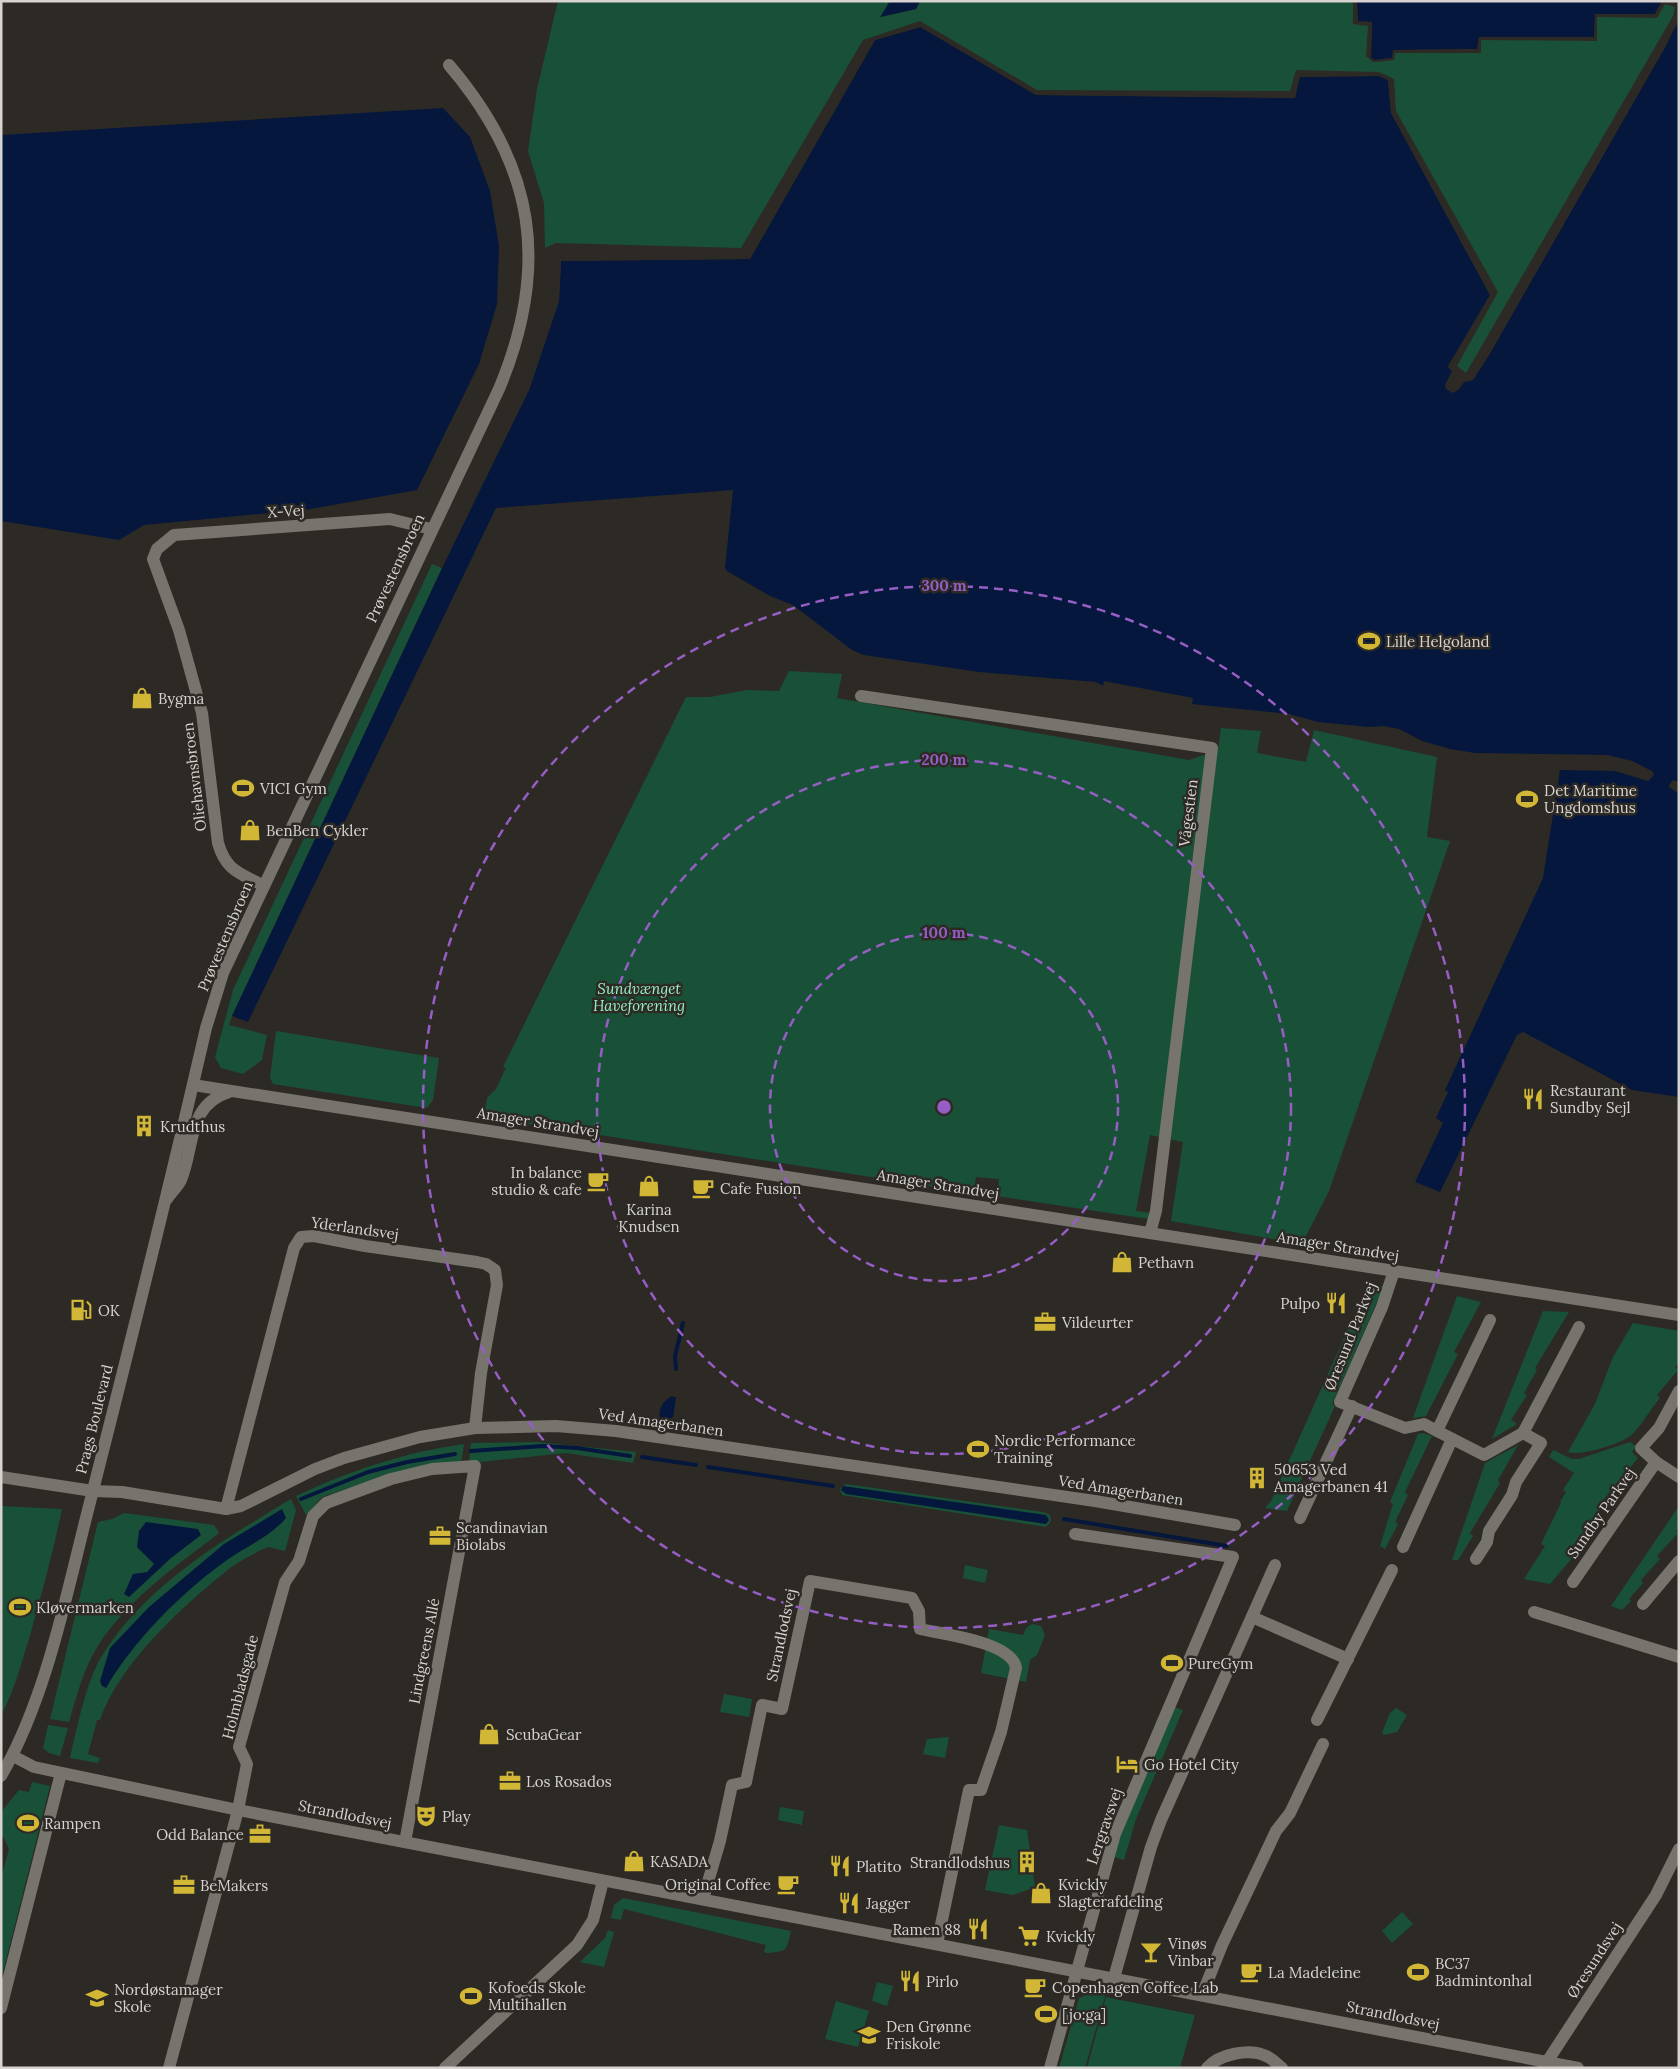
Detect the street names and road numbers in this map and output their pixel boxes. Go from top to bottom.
street label: X-Vej [267,500,305,522]
street label: Prøvestensbroen [361,511,429,625]
street label: Oliehavnsbroen [178,721,210,833]
street label: Vågestien [1174,778,1202,849]
street label: Prøvestensbroen [193,878,257,994]
street label: Amager Strandvej [475,1103,600,1141]
street label: Amager Strandvej [875,1165,1000,1203]
street label: Yderlandsvej [309,1212,400,1244]
street label: Amager Strandvej [1275,1227,1400,1265]
street label: Øresund Parkvej [1320,1279,1380,1393]
street label: Prags Boulevard [71,1362,117,1476]
street label: Ved Amagerbanen [596,1404,725,1440]
street label: Sundby Parkvej [1563,1464,1639,1562]
street label: Ved Amagerbanen [1056,1471,1185,1509]
street label: Strandlodsvej [762,1587,800,1683]
street label: Lindgreens Allé [404,1596,444,1706]
street label: Holmbladsgade [218,1633,262,1741]
street label: Lergravsvej [1082,1785,1126,1867]
street label: Strandlodsvej [297,1796,393,1832]
street label: Øresundsvej [1562,1918,1626,2002]
street label: Strandlodsvej [1345,1997,1441,2033]

